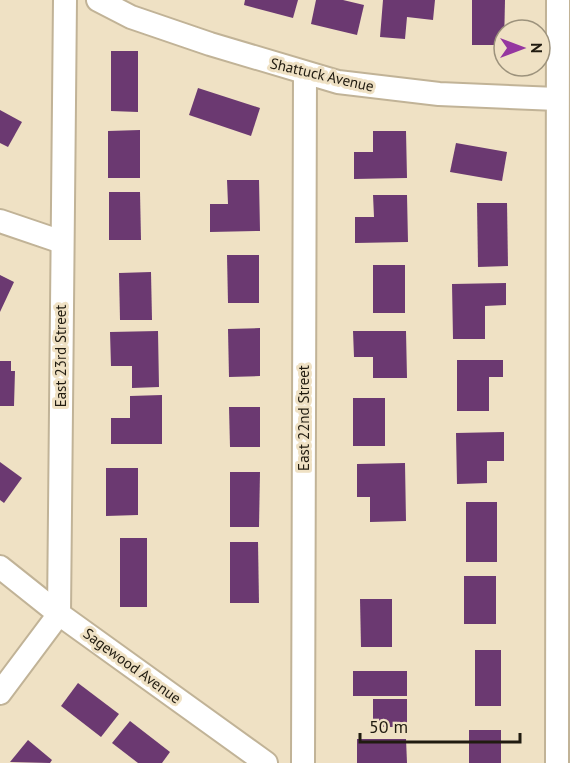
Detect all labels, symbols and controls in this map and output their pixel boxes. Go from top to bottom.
north arrow [492,18,552,78]
text: N [527,43,547,53]
street label: Shattuck Avenue [268,53,376,96]
street label: East 23rd Street [51,305,70,407]
street label: East 22nd Street [294,365,313,471]
street label: Sagewood Avenue [80,624,185,707]
scale bar [360,706,520,744]
text: 50 m [369,715,408,738]

